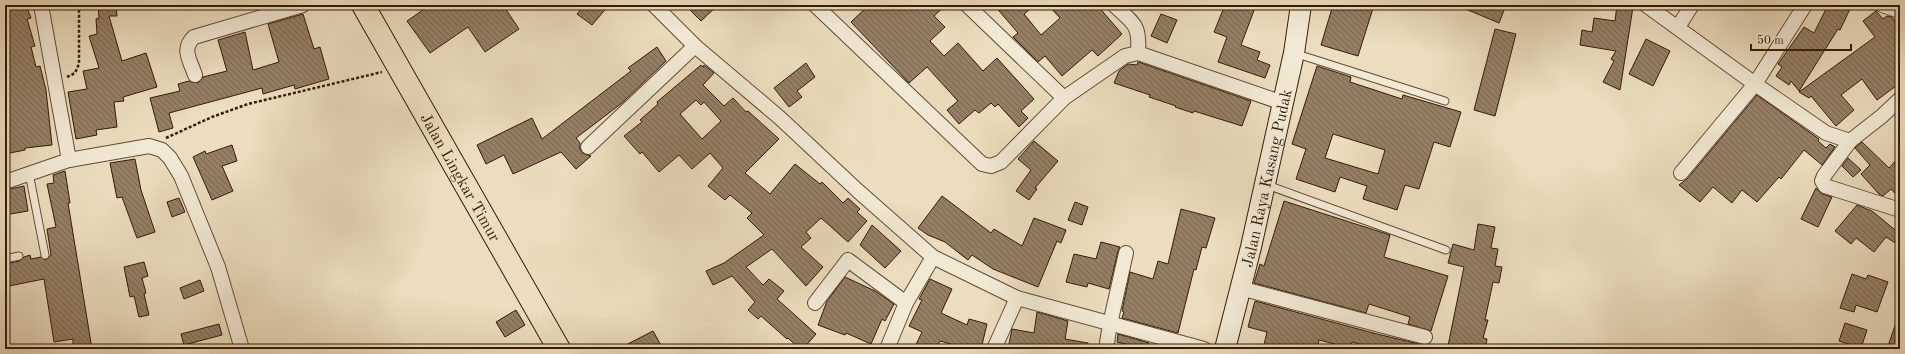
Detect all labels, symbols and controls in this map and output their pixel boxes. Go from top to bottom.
scale bar [1751,26,1851,52]
text: 50 m [1757,34,1784,47]
street label: Jalan Raya Kasang Pudak [1240,88,1296,269]
street label: Jalan Lingkar Timur [416,111,502,245]

